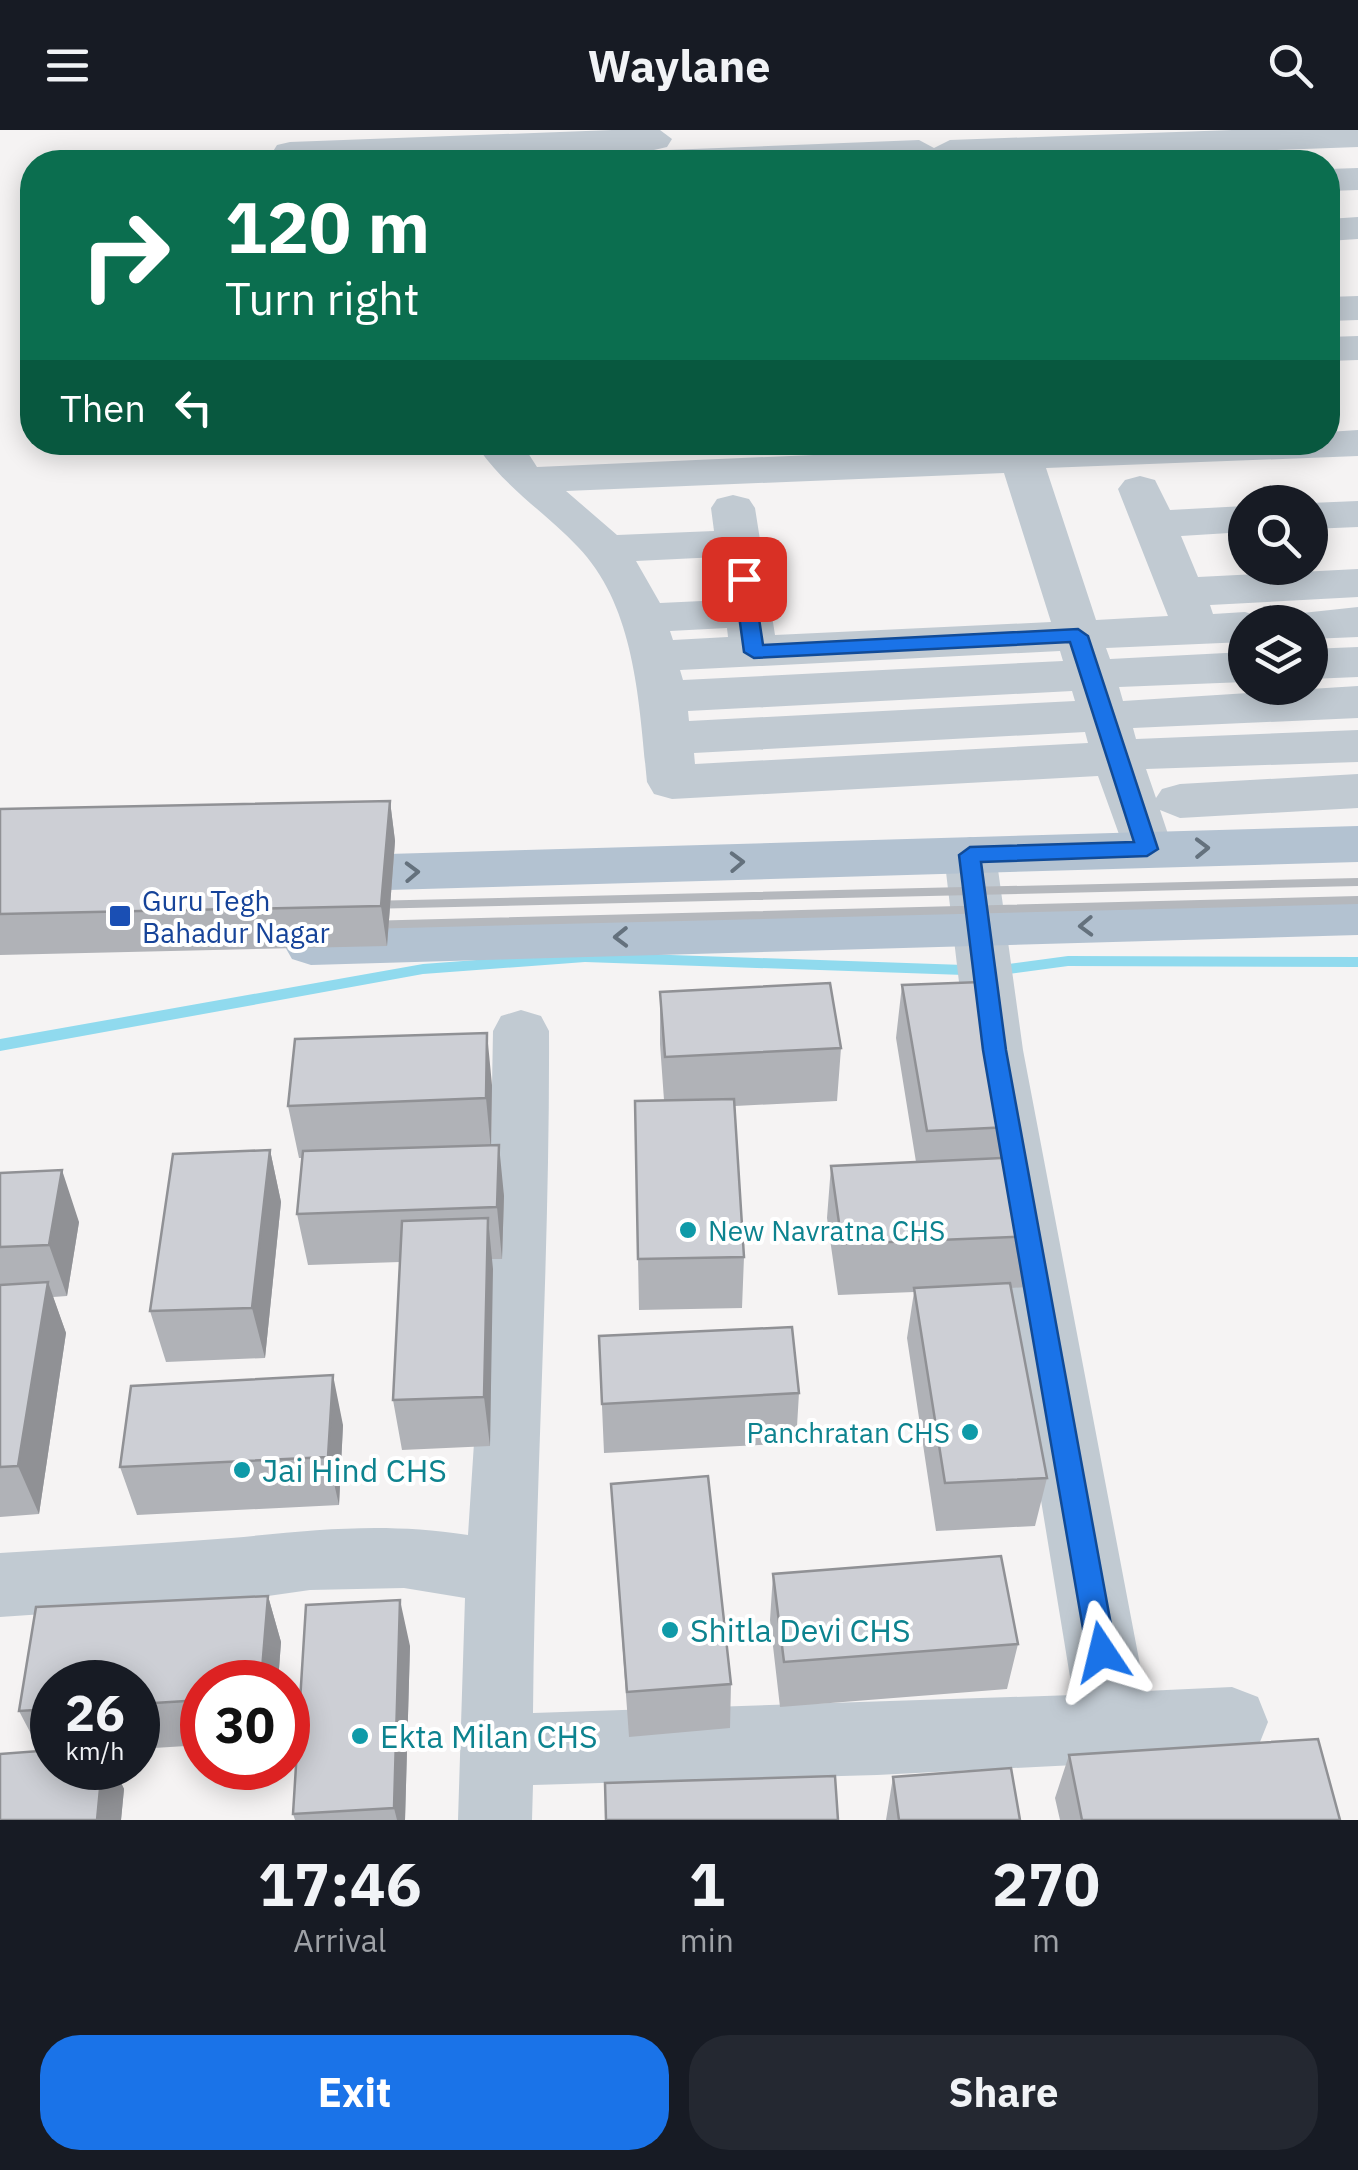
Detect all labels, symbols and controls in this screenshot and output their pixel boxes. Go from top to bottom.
text: Waylane [587,36,771,94]
icon: menu [40,38,95,93]
icon: search [1263,38,1318,93]
text: 120 m [225,181,430,272]
icon: right [60,190,190,320]
text: Turn right [225,269,420,327]
icon: left [166,380,221,435]
text: Then [60,383,146,432]
map controls [1228,485,1328,705]
button: search [1228,485,1328,585]
pin [702,537,787,622]
icon: arrive [717,552,772,607]
button: layers [1228,605,1328,705]
one-way arrow [1194,837,1210,858]
one-way arrow [730,851,746,872]
one-way arrow [405,861,421,882]
place label: Guru Tegh Bahadur Nagar [142,882,330,951]
marker: Guru Tegh Bahadur Nagar [107,903,133,929]
one-way arrow [1077,915,1093,936]
one-way arrow [612,926,628,948]
place label: New Navratna CHS [708,1212,945,1249]
marker: New Navratna CHS [677,1219,699,1241]
place label: Panchratan CHS [747,1414,950,1451]
marker: Panchratan CHS [959,1421,981,1443]
place label: Jai Hind CHS [262,1449,447,1491]
marker: Jai Hind CHS [231,1459,253,1481]
position arrow [1050,1600,1154,1704]
place label: Shitla Devi CHS [690,1609,911,1651]
marker: Shitla Devi CHS [659,1619,681,1641]
speed limit sign: 30 [180,1660,310,1790]
text: 26 [65,1680,125,1745]
place label: Ekta Milan CHS [380,1715,598,1757]
marker: Ekta Milan CHS [349,1725,371,1747]
text: km/h [66,1734,124,1767]
text: 17:46 [258,1844,422,1923]
text: 1 [689,1844,725,1923]
text: 270 [992,1844,1100,1923]
text: Arrival [293,1919,387,1961]
text: min [680,1919,734,1961]
text: m [1032,1919,1060,1961]
button: Exit [40,2035,669,2150]
button: Share [689,2035,1318,2150]

